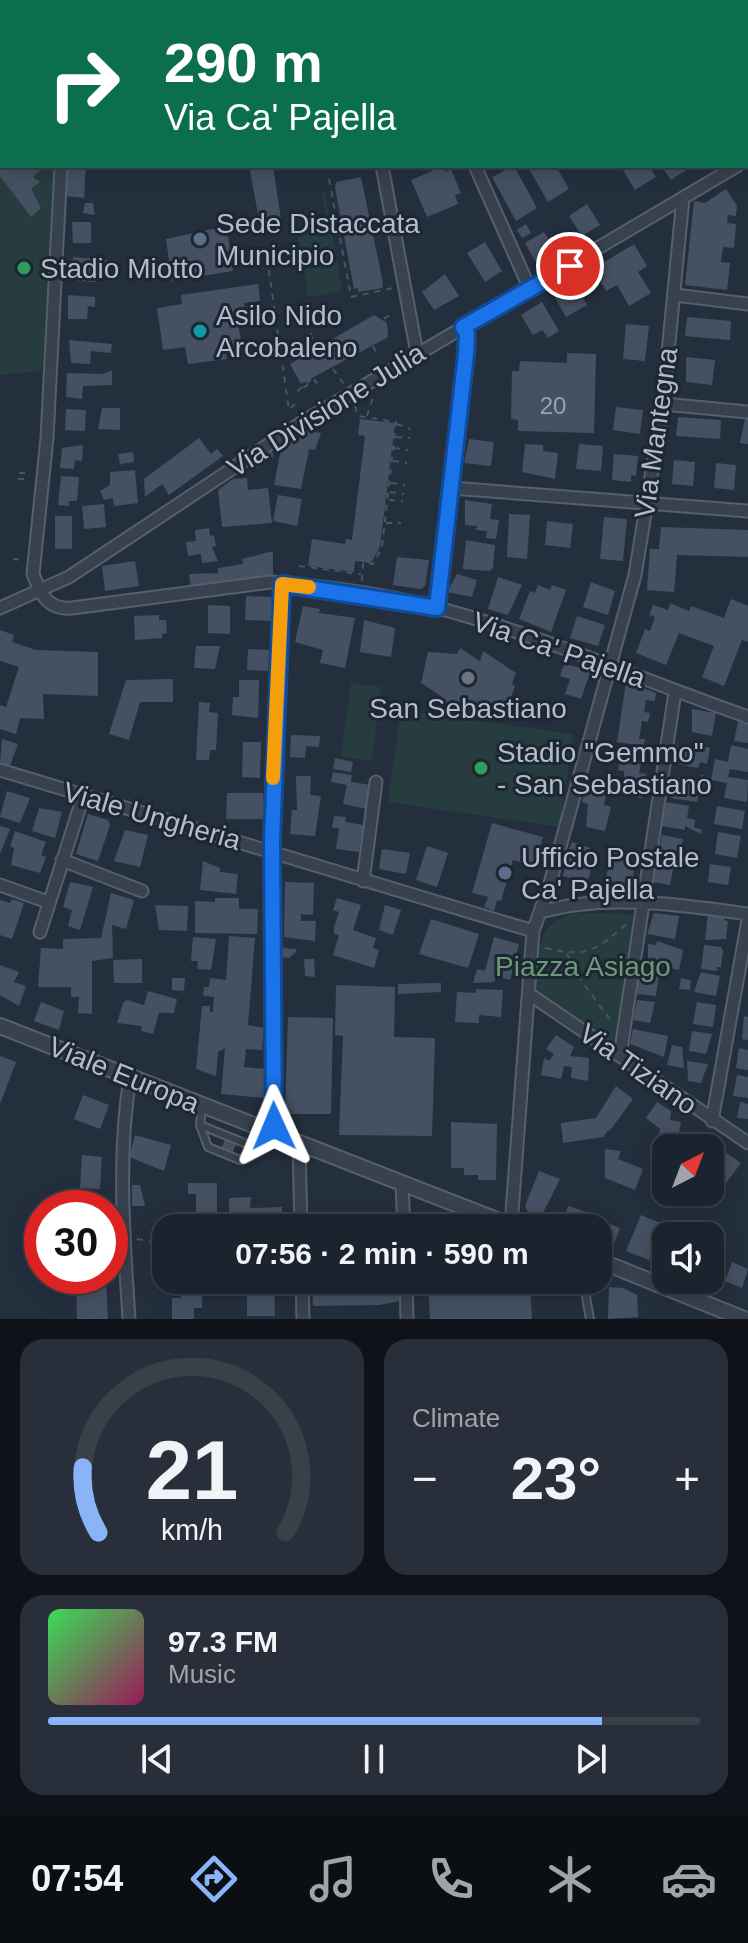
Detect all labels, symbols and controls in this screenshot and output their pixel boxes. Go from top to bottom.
text: 290 m [164,31,323,94]
icon: right [32,32,136,136]
text: Via Ca' Pajella [164,97,396,138]
place label: Sede Distaccata Municipio [216,208,420,271]
marker: Sede Distaccata Municipio [191,230,209,248]
pin [536,232,604,300]
icon: arrive [548,244,592,288]
place label: Stadio Miotto [40,253,203,284]
marker: Stadio Miotto [15,259,33,277]
place label: Asilo Nido Arcobaleno [216,300,358,363]
marker: Asilo Nido Arcobaleno [191,322,209,340]
street label: Via Divisione Julia [222,337,431,483]
street label: Via Mantegna [629,345,683,520]
house number: 20 [540,392,566,419]
street label: Via Ca' Pajella [469,606,650,694]
marker: San Sebastiano [459,669,477,687]
place label: San Sebastiano [369,693,567,724]
place label: Stadio "Gemmo" - San Sebastiano [497,737,712,800]
marker: Stadio "Gemmo" - San Sebastiano [472,759,490,777]
street label: Viale Ungheria [60,776,245,856]
place label: Ufficio Postale Ca' Pajella [521,842,699,905]
marker: Ufficio Postale Ca' Pajella [496,864,514,882]
park label: Piazza Asiago [495,951,671,982]
street label: Via Tiziano [573,1017,703,1121]
street label: Viale Europa [44,1031,204,1119]
position arrow [232,1084,316,1168]
north arrow [652,1134,724,1206]
map controls [652,1134,724,1294]
speed limit sign: 30 [24,1190,128,1294]
button: sound [652,1222,724,1294]
text: 07:56 · 2 min · 590 m [235,1237,529,1270]
text: Climate [412,1403,500,1433]
text: 21 [146,1424,238,1517]
text: 23° [511,1445,601,1512]
text: − [412,1454,438,1503]
text: + [674,1454,700,1503]
text: km/h [161,1514,223,1546]
text: 97.3 FM [168,1625,278,1658]
text: Music [168,1659,236,1689]
icon: previous [135,1737,179,1781]
icon: pause [352,1737,396,1781]
icon: next [569,1737,613,1781]
icon: directions [186,1851,242,1907]
icon: music [305,1851,361,1907]
icon: phone [423,1851,479,1907]
icon: climate [542,1851,598,1907]
icon: car [661,1851,717,1907]
text: 07:54 [31,1858,123,1899]

